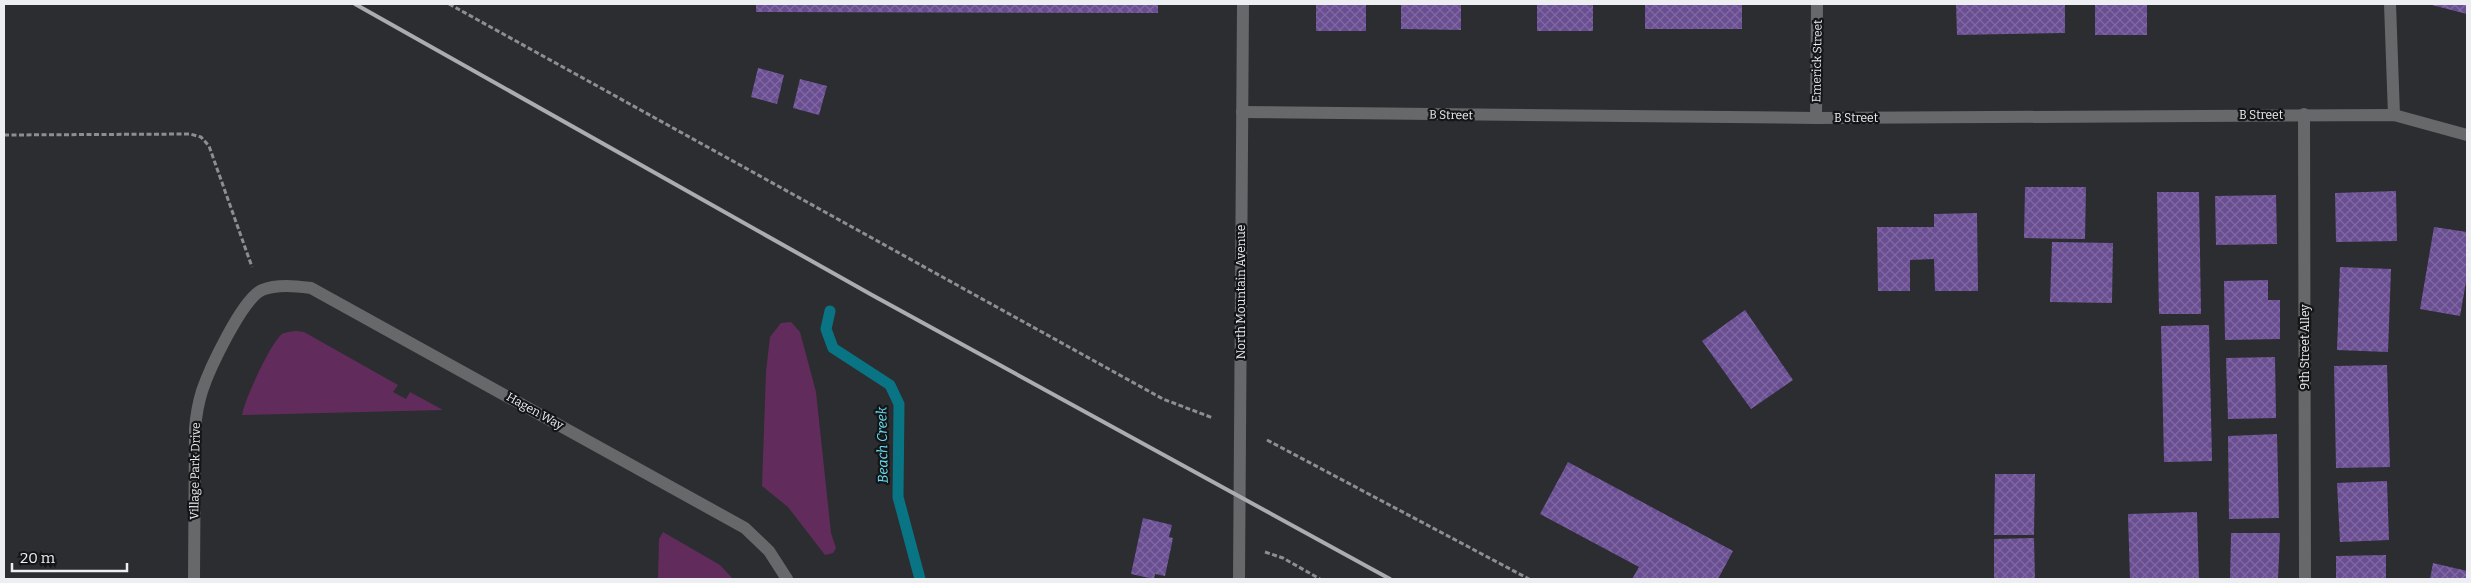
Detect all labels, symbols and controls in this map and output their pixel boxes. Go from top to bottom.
street label: Emerick Street [1809,19,1825,103]
street label: B Street [1429,108,1474,122]
street label: B Street [2239,108,2284,122]
street label: B Street [1834,111,1879,125]
street label: North Mountain Avenue [1234,225,1248,359]
street label: 9th Street Alley [2298,304,2312,390]
street label: Hagen Way [504,390,566,433]
water label: Beach Creek [873,406,892,484]
street label: Village Park Drive [187,422,203,520]
scale bar [12,540,128,572]
text: 20 m [20,549,56,567]

